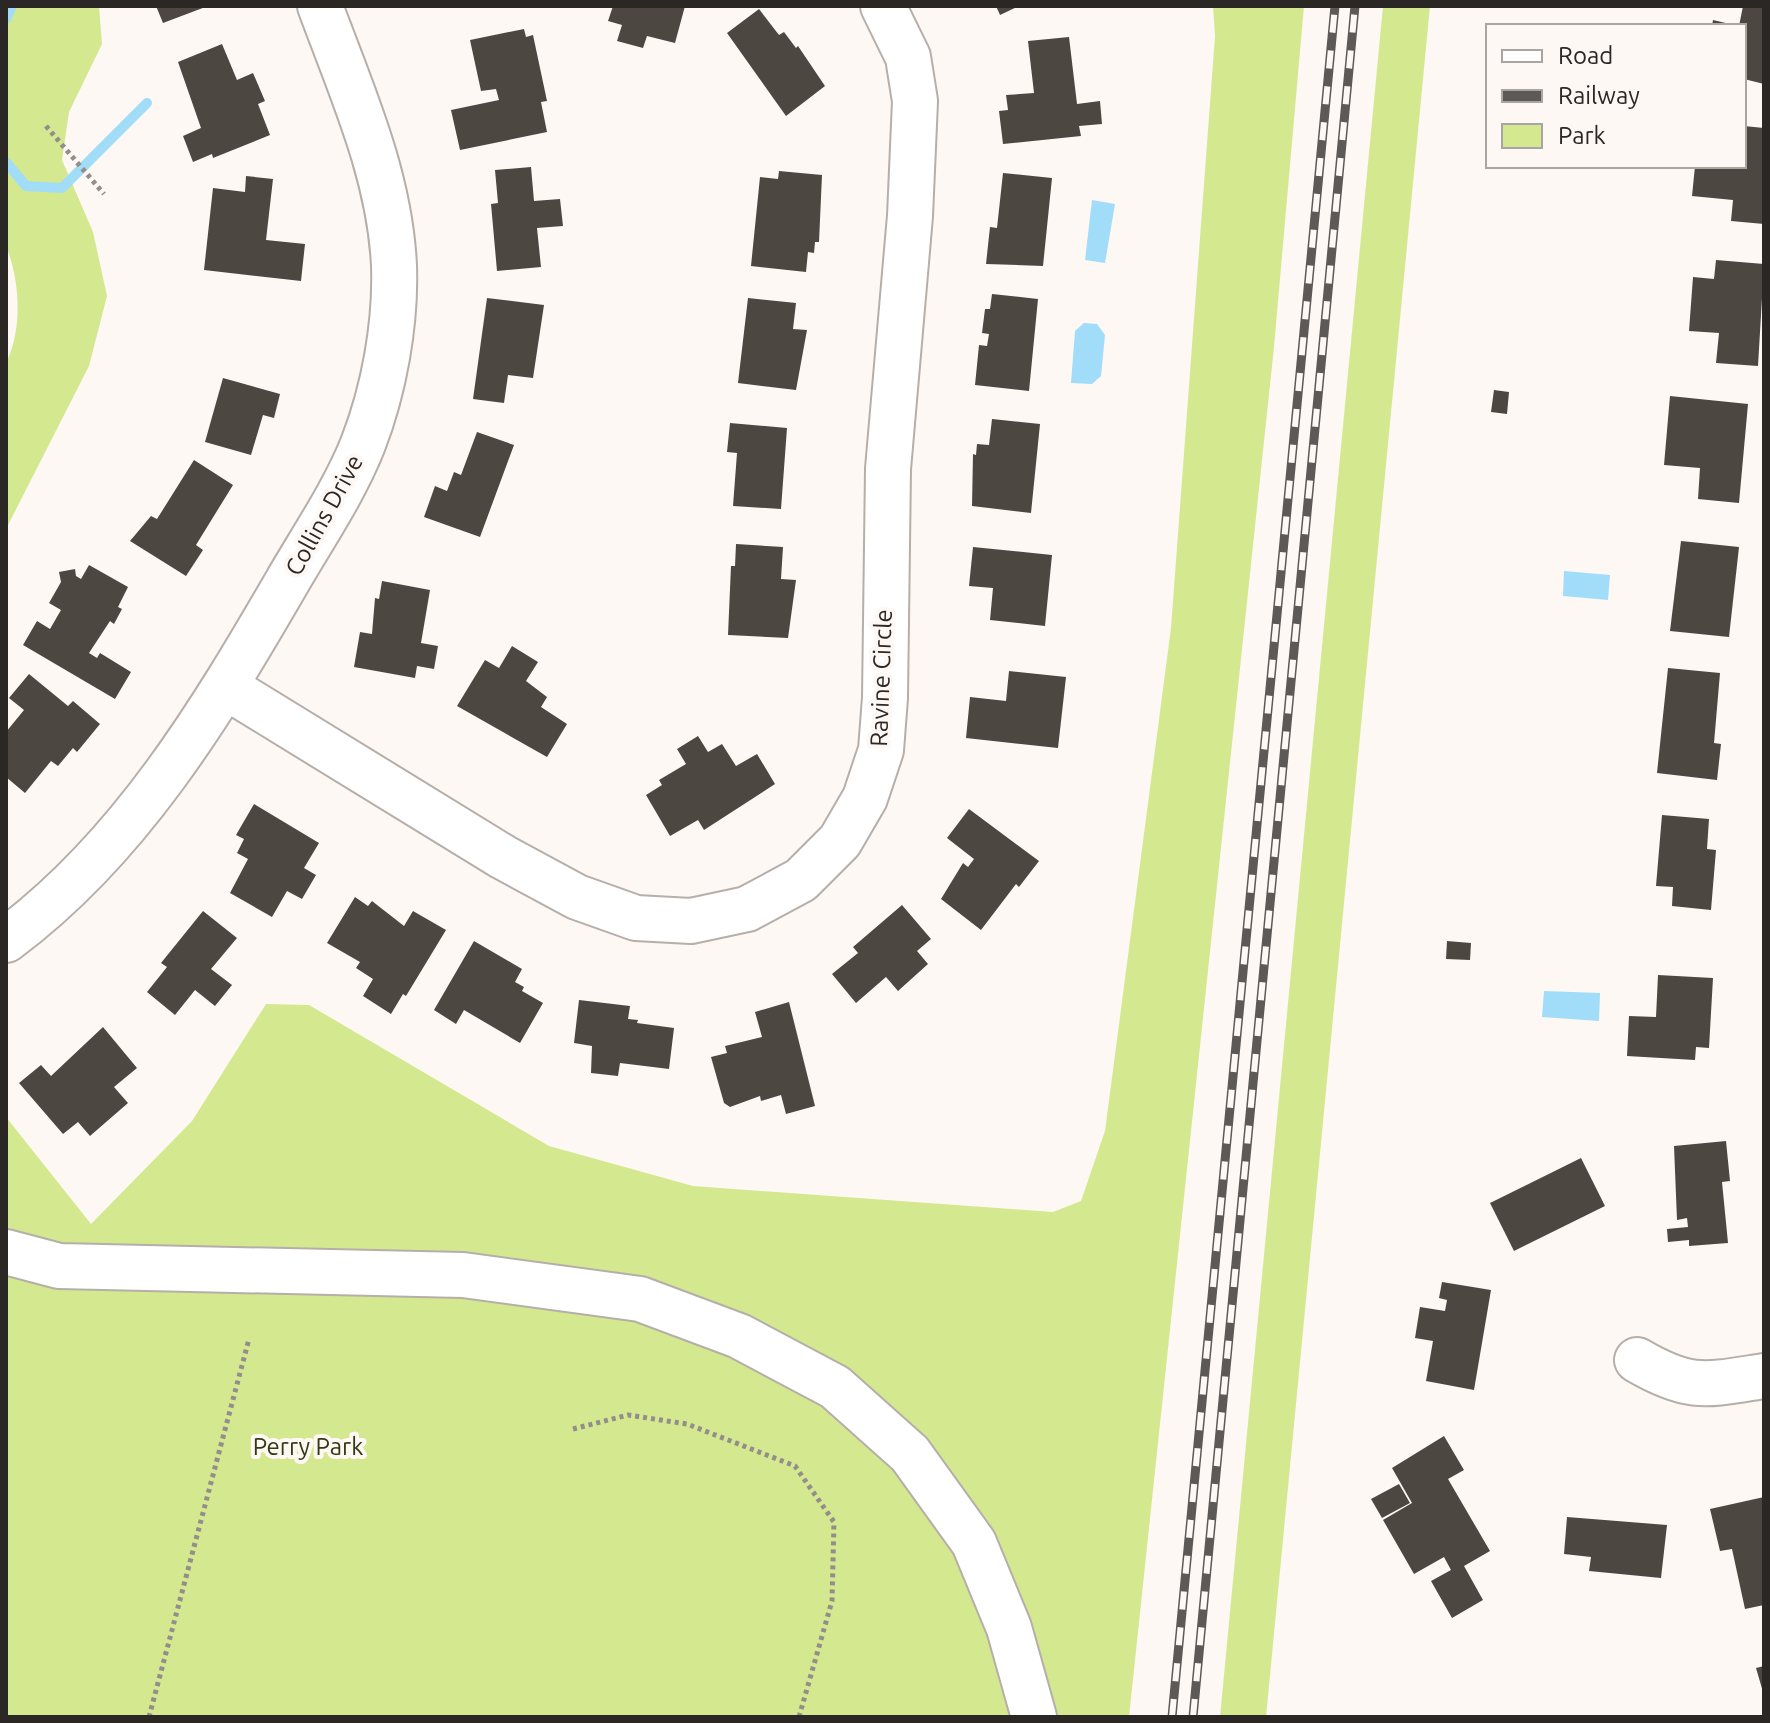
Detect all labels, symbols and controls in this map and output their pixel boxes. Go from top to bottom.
legend [1486,24,1746,168]
text: Road [1558,42,1613,69]
text: Railway [1558,82,1640,109]
text: Park [1558,122,1606,149]
street label: Collins Drive [280,450,368,580]
street label: Ravine Circle [865,609,897,747]
park label: Perry Park [253,1433,363,1460]

